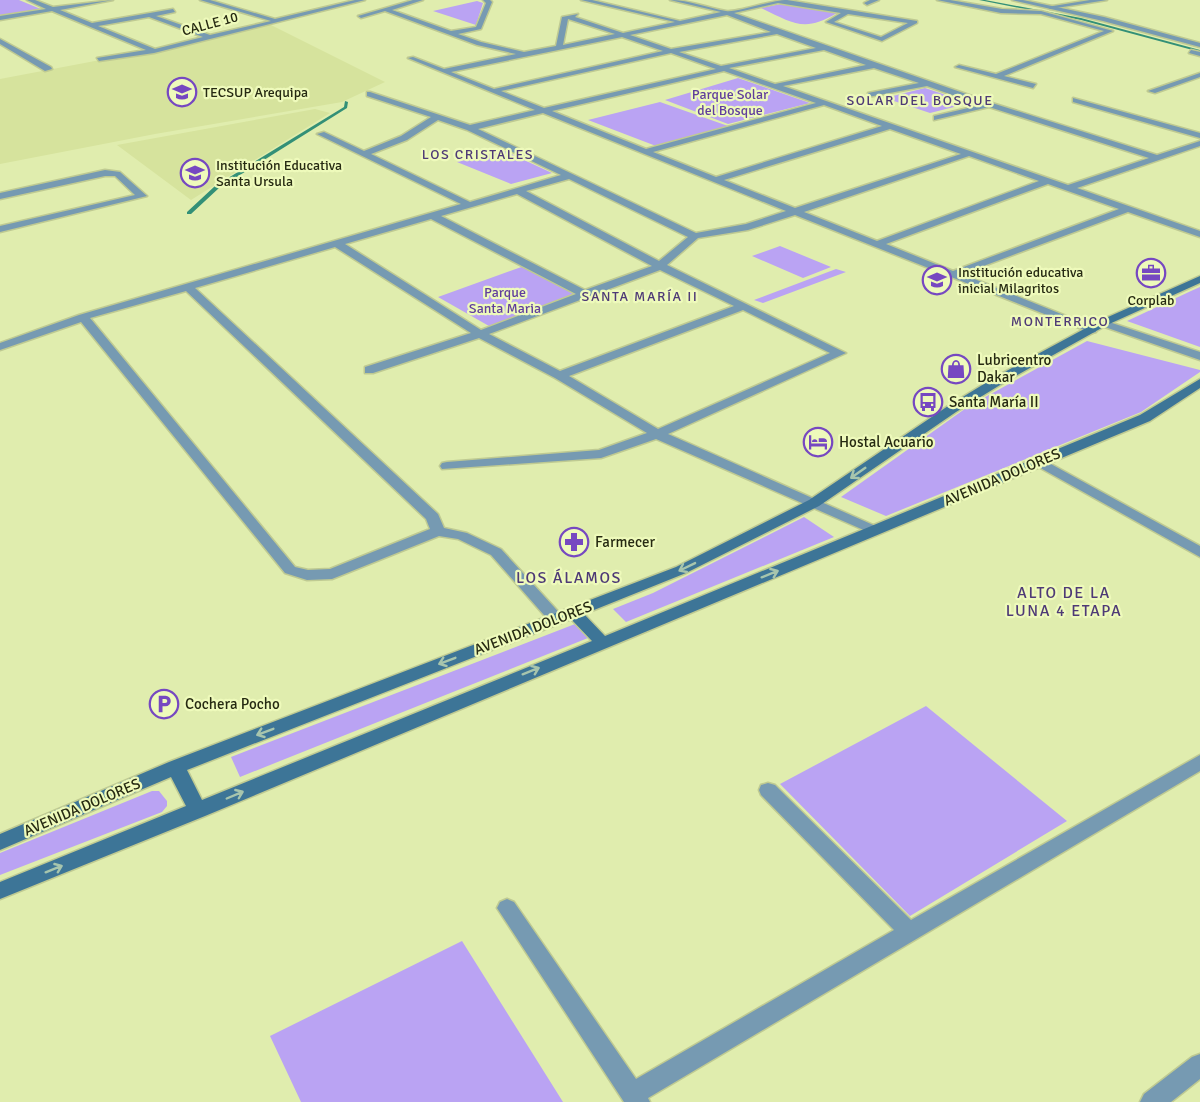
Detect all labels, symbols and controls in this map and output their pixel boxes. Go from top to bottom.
street label: CALLE 10 [180,8,240,40]
school or university icon: TECSUP Arequipa [166,76,198,108]
place label: TECSUP Arequipa [203,84,308,101]
park label: Parque Solar del Bosque [692,86,769,119]
district label: SOLAR DEL BOSQUE [846,92,994,109]
district label: LOS CRISTALES [422,146,534,163]
school or university icon: Institución Educativa Santa Ursula [179,157,211,189]
place label: Institución Educativa Santa Ursula [216,157,342,190]
office icon: Corplab [1135,257,1167,289]
school or university icon: Institución educativa inicial Milagritos [921,264,953,296]
place label: Institución educativa inicial Milagritos [958,264,1083,297]
park label: Parque Santa Maria [469,284,541,317]
district label: SANTA MARÍA II [582,288,698,305]
place label: Corplab [1128,292,1174,309]
district label: MONTERRICO [1011,313,1109,330]
place label: Lubricentro Dakar [977,351,1052,386]
shop icon: Lubricentro Dakar [940,353,972,385]
bus stop icon: Santa María II [912,386,944,418]
place label: Santa María II [949,393,1039,411]
hotel icon: Hostal Acuario [802,426,834,458]
place label: Hostal Acuario [839,433,934,451]
street label: AVENIDA DOLORES [941,444,1063,510]
one-way arrow [850,467,866,479]
pharmacy icon: Farmecer [558,526,590,558]
place label: Farmecer [595,533,655,551]
one-way arrow [679,561,697,573]
district label: LOS ÁLAMOS [516,568,622,588]
one-way arrow [760,568,778,579]
district label: ALTO DE LA LUNA 4 ETAPA [1006,583,1122,621]
street label: AVENIDA DOLORES [472,597,594,659]
one-way arrow [438,657,457,668]
one-way arrow [521,665,539,676]
parking icon: Cochera Pocho [148,688,180,720]
place label: Cochera Pocho [185,695,280,713]
one-way arrow [256,727,275,738]
street label: AVENIDA DOLORES [21,774,143,840]
one-way arrow [225,789,243,800]
one-way arrow [45,863,63,874]

